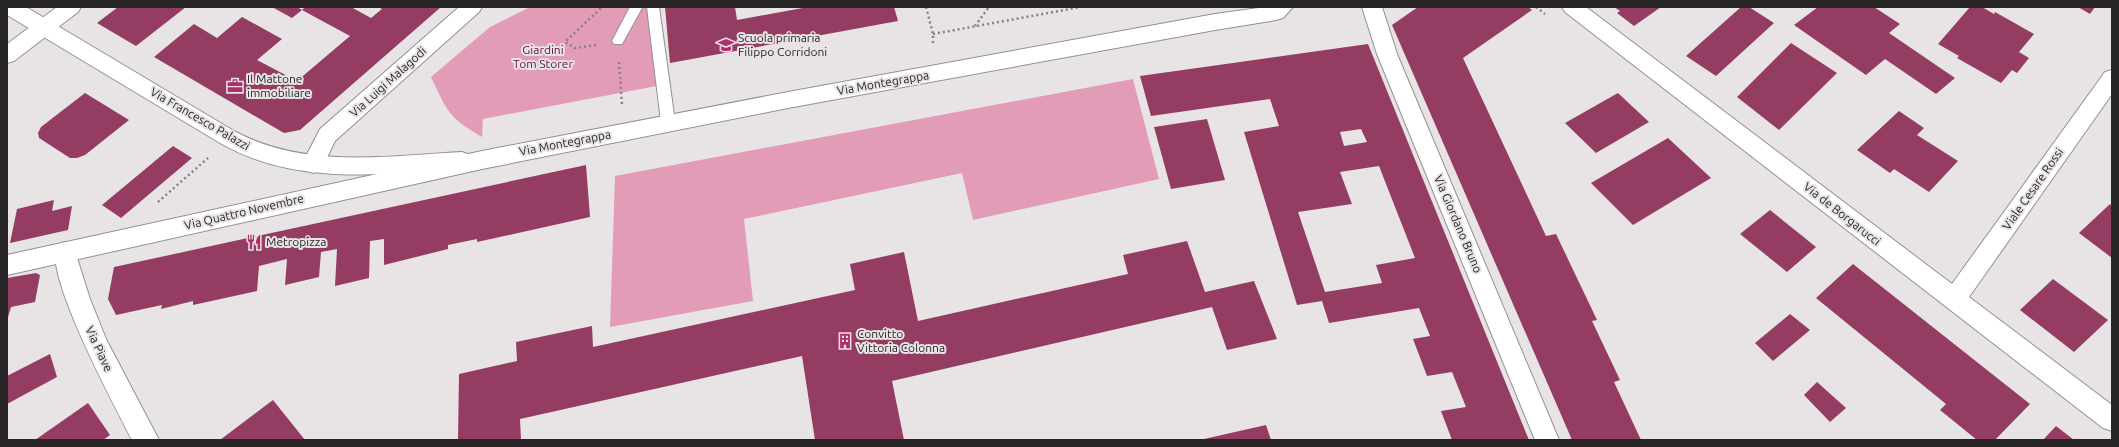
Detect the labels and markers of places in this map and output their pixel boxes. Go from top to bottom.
place label: Scuola primaria Filippo Corridoni [738,31,827,58]
school or university icon: Scuola primaria Filippo Corridoni [717,36,735,54]
place label: Il Mattone immobiliare [247,72,311,99]
office icon: Il Mattone immobiliare [226,77,244,95]
restaurant icon: Metropizza [245,233,263,251]
place label: Metropizza [266,235,326,248]
place label: Convitto Vittoria Colonna [857,327,945,354]
building icon: Convitto Vittoria Colonna [836,332,854,350]

